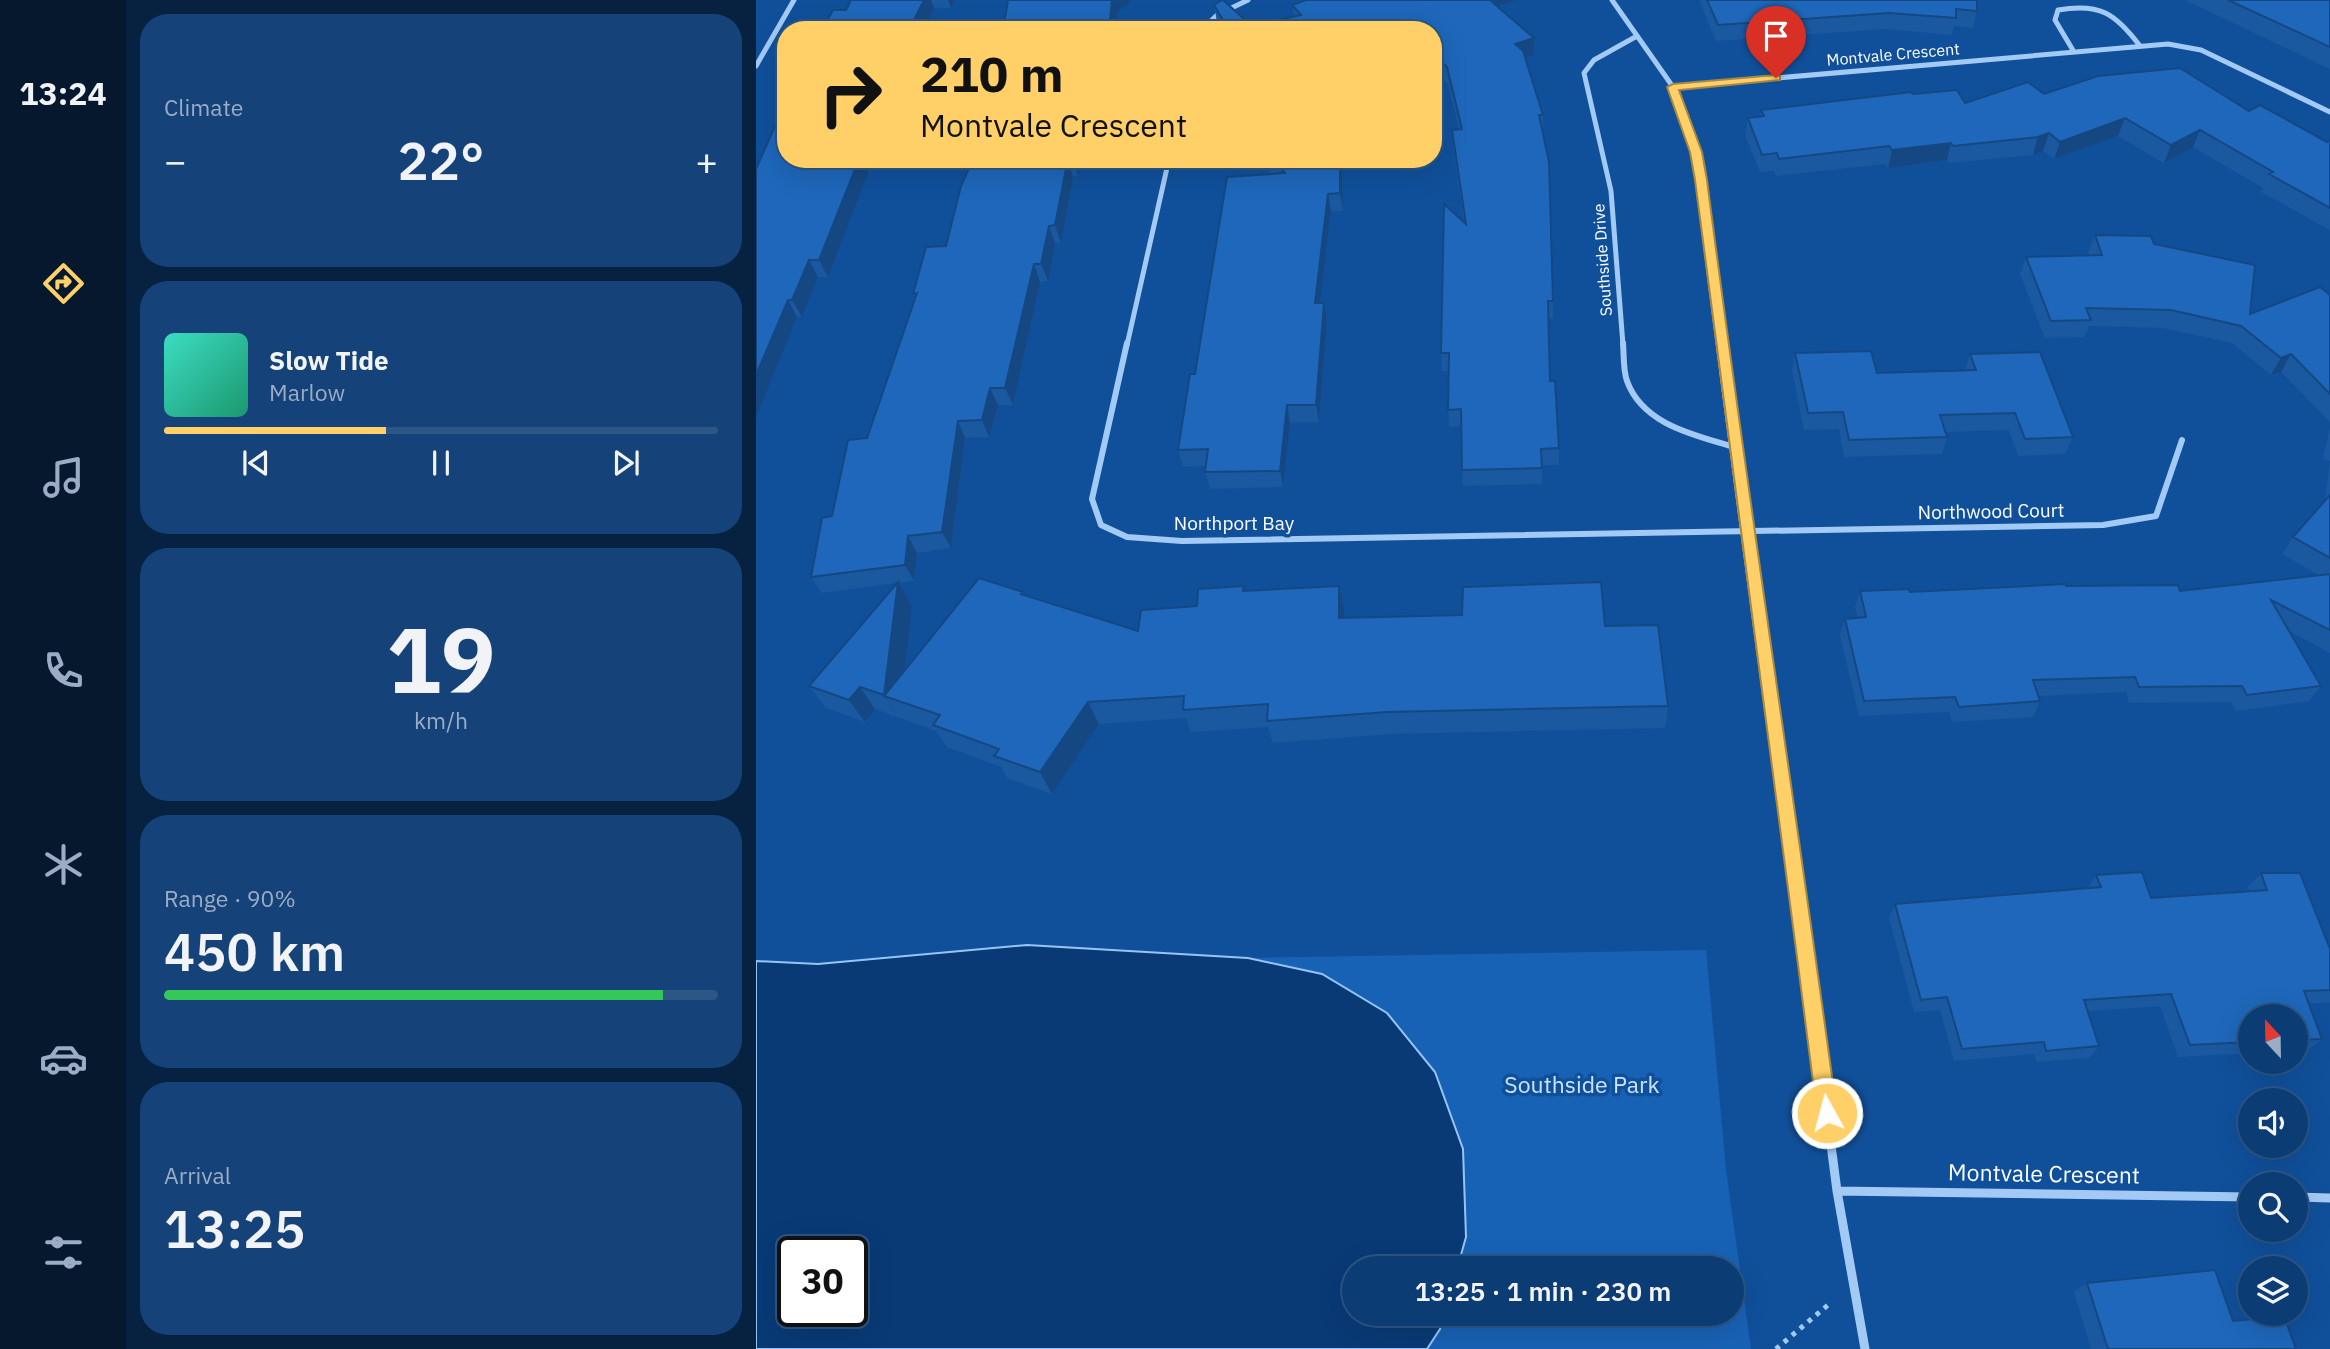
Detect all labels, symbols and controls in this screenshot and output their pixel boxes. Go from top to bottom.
pin [1746,6,1806,78]
icon: arrive [1757,17,1795,55]
street label: Montvale Crescent [1826,38,1960,70]
text: 210 m [920,42,1064,105]
icon: right [805,49,896,140]
text: 13:24 [19,72,107,114]
text: Climate [164,92,243,122]
text: Montvale Crescent [920,104,1187,146]
text: 22° [398,127,484,194]
text: − [164,136,187,185]
text: + [695,136,718,185]
street label: Southside Drive [1588,203,1616,317]
icon: directions [39,259,88,308]
text: Slow Tide [269,343,389,377]
text: Marlow [269,377,345,407]
icon: previous [237,444,275,482]
icon: pause [422,444,460,482]
icon: next [607,444,645,482]
icon: music [39,453,88,502]
street label: Northwood Court [1917,498,2065,524]
street label: Northport Bay [1174,511,1295,535]
text: 19 [386,600,496,718]
icon: phone [39,646,88,695]
text: km/h [414,705,468,735]
icon: climate [39,840,88,889]
text: Range · 90% [164,883,296,913]
text: 450 km [164,918,345,985]
north arrow [2238,1004,2308,1074]
map controls [2238,1004,2308,1326]
icon: car [39,1034,88,1083]
park label: Southside Park [1504,1069,1660,1099]
position arrow [1790,1076,1864,1150]
button: sound [2238,1088,2308,1158]
street label: Montvale Crescent [1948,1156,2140,1190]
text: Arrival [164,1160,231,1190]
button: search [2238,1172,2308,1242]
text: 13:25 [164,1195,305,1262]
icon: filters [39,1228,88,1277]
speed limit sign: 30 [777,1236,868,1327]
button: layers [2238,1256,2308,1326]
text: 13:25 · 1 min · 230 m [1415,1274,1671,1308]

